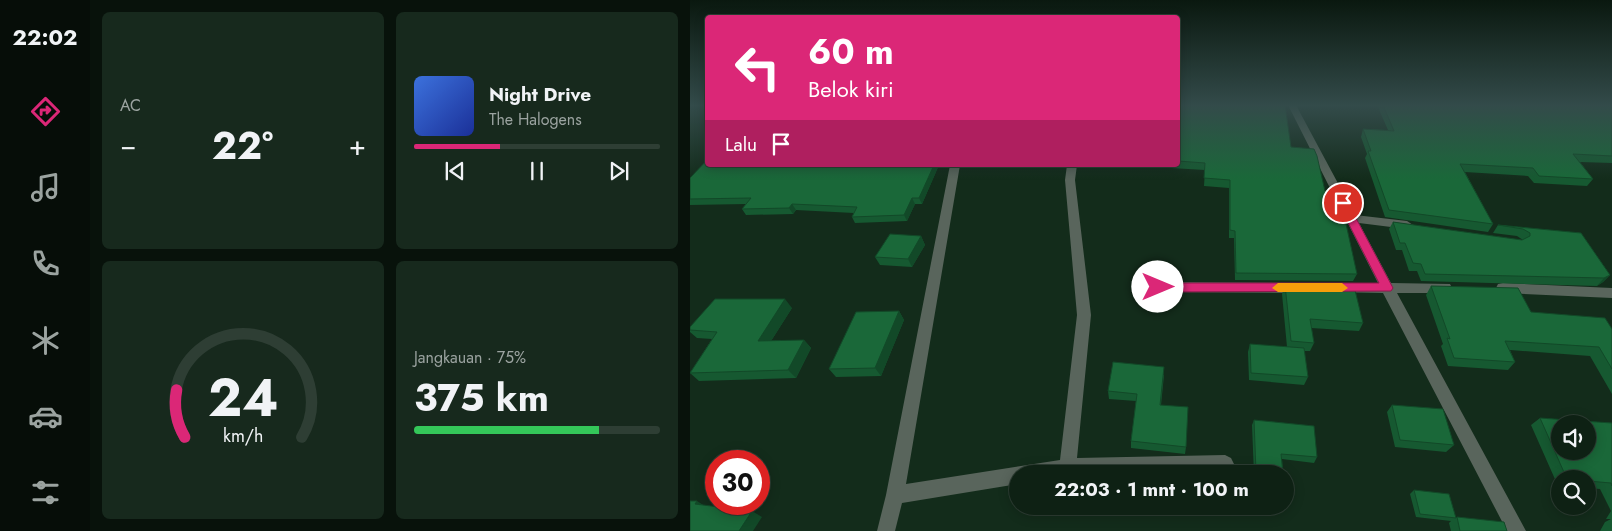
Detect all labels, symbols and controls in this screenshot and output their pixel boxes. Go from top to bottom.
text: 22:02 [13,21,77,53]
text: 60 m [808,27,894,77]
icon: left [725,35,790,100]
text: Belok kiri [808,73,894,105]
text: Night Drive [489,81,591,108]
icon: directions [28,94,63,129]
text: AC [120,94,141,117]
text: The Halogens [489,108,582,131]
text: 22° [212,118,273,173]
text: − [120,125,137,166]
text: + [349,125,366,166]
icon: arrive [767,130,795,158]
text: Lalu [725,131,757,158]
icon: previous [441,157,469,185]
icon: pause [523,157,551,185]
icon: next [605,157,633,185]
icon: music [28,170,63,205]
pin [1322,182,1364,224]
icon: arrive [1329,189,1357,217]
icon: phone [28,246,63,281]
position arrow [1131,260,1183,312]
icon: climate [28,323,63,358]
text: Jangkauan · 75% [414,346,526,369]
text: 24 [208,360,278,436]
text: 375 km [414,370,549,425]
icon: car [28,399,63,434]
map controls [1551,415,1596,515]
button: sound [1551,415,1596,460]
text: km/h [223,423,263,449]
speed limit sign: 30 [705,450,770,515]
button: search [1551,470,1596,515]
icon: filters [28,475,63,510]
text: 22:03 · 1 mnt · 100 m [1054,476,1249,503]

